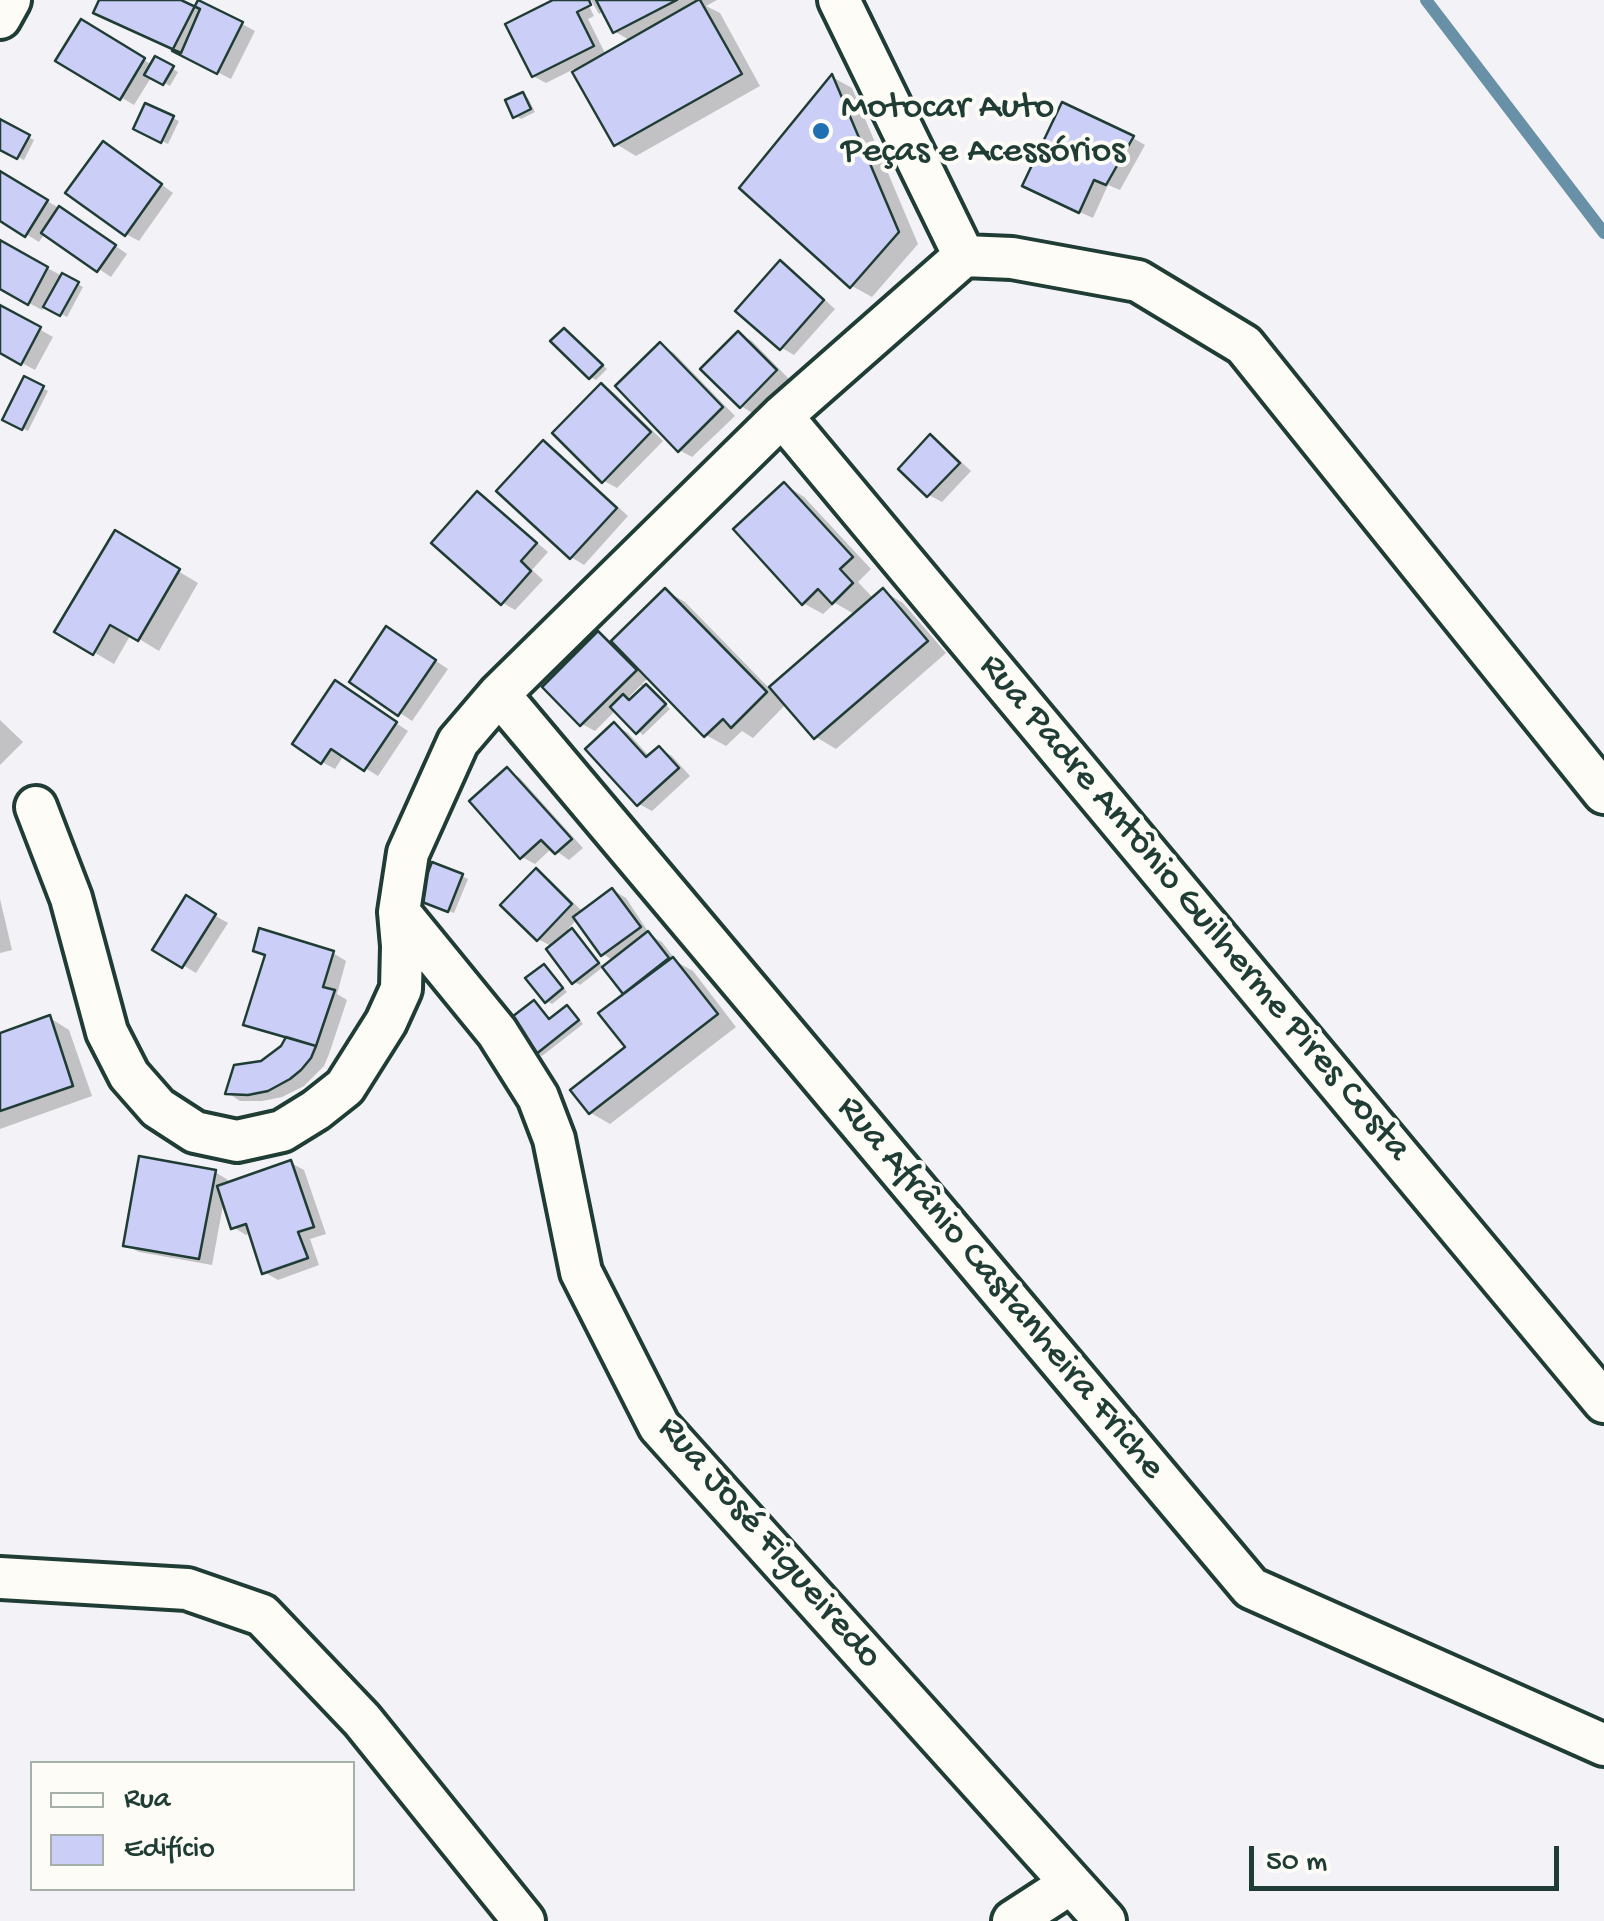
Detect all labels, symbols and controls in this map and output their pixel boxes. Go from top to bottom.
place label: Motocar Auto Peças e Acessórios [841,86,1125,175]
marker: Motocar Auto Peças e Acessórios [810,120,832,142]
street label: Rua Padre Antônio Guilherme Pires Costa [967,646,1419,1172]
street label: Rua Afrânio Castanheira Friche [825,1088,1173,1490]
street label: Rua José Figueiredo [646,1408,890,1680]
legend [30,1761,355,1891]
text: Rua [124,1783,170,1818]
scale bar [1254,1826,1564,1888]
text: Edifício [124,1833,215,1868]
text: 50 m [1266,1846,1327,1881]

